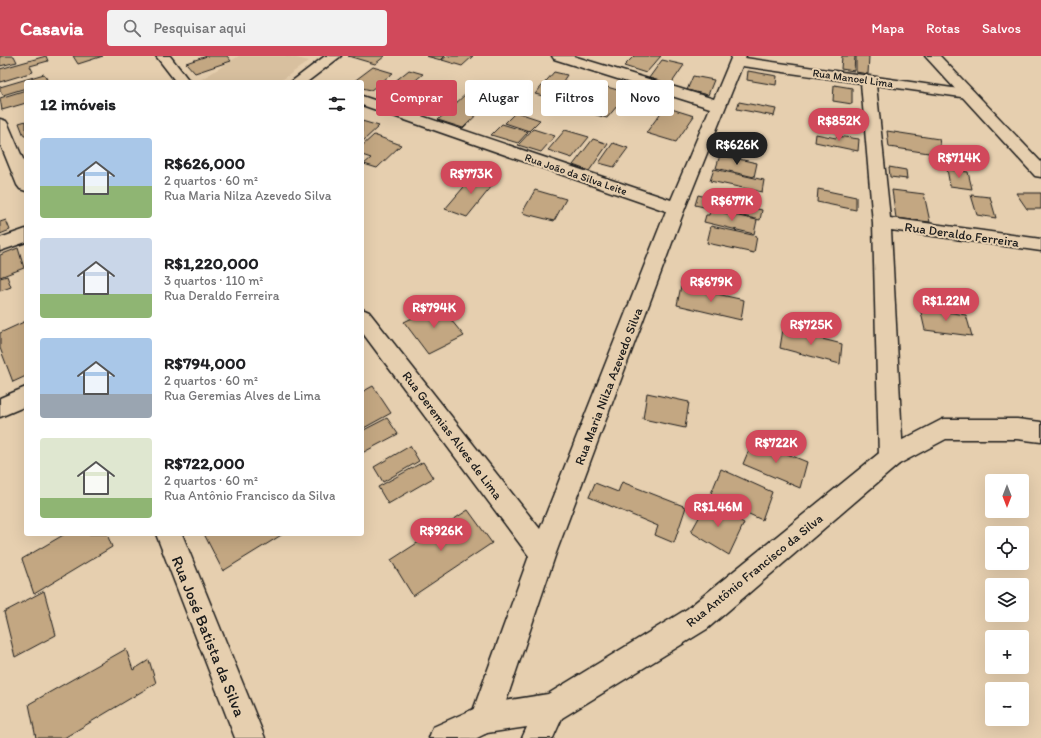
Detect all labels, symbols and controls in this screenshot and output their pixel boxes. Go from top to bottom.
search box [107,10,387,46]
text: Casavia [20,17,83,40]
icon: search [121,17,143,39]
text: Pesquisar aqui [153,19,246,37]
text: Mapa [872,20,904,37]
text: Rotas [926,20,960,37]
text: Salvos [982,20,1021,37]
street label: Rua Manoel Lima [812,66,894,91]
chip: Comprar [376,80,457,116]
chip: Alugar [465,80,533,116]
chip: Filtros [541,80,608,116]
chip: Novo [616,80,674,116]
icon: filters [326,93,348,115]
text: 12 imóveis [40,94,116,114]
pin: R$852K [806,108,872,142]
text: R$852K [817,113,861,128]
pin: R$626K [704,132,770,166]
text: R$626K [715,137,759,152]
pin: R$714K [926,145,992,179]
text: R$714K [938,150,980,165]
street label: Rua João da Silva Leite [523,151,629,198]
text: R$626,000 [164,153,245,173]
icon: home [72,154,120,202]
pin: R$773K [438,161,504,195]
text: R$773K [450,166,492,181]
text: 2 quartos · 60 m² [164,173,258,188]
text: Rua Maria Nilza Azevedo Silva [164,188,331,203]
pin: R$677K [699,188,765,222]
text: R$677K [711,193,753,208]
street label: Rua Deraldo Ferreira [904,219,1020,250]
text: R$1,220,000 [164,253,259,273]
icon: home [72,254,120,302]
pin: R$679K [678,269,744,303]
text: 3 quartos · 110 m² [164,273,263,288]
text: R$679K [690,274,732,289]
text: Rua Deraldo Ferreira [164,288,280,303]
pin: R$1.22M [909,288,983,322]
text: R$1.22M [922,293,970,308]
pin: R$794K [401,295,467,329]
text: R$794K [412,300,456,315]
street label: Rua Maria Nilza Azevedo Silva [571,305,646,467]
pin: R$725K [778,312,844,346]
text: R$725K [790,317,832,332]
text: R$794,000 [164,353,246,373]
icon: home [72,354,120,402]
street label: Rua Geremias Alves de Lima [399,368,506,503]
text: 2 quartos · 60 m² [164,373,258,388]
text: Rua Geremias Alves de Lima [164,388,321,403]
pin: R$722K [743,430,809,464]
text: R$722K [755,435,797,450]
text: R$722,000 [164,453,245,473]
icon: home [72,454,120,502]
text: 2 quartos · 60 m² [164,473,258,488]
north arrow [985,474,1029,518]
map controls [985,474,1029,726]
text: Rua Antônio Francisco da Silva [164,488,335,503]
pin: R$1.46M [681,494,755,528]
text: R$1.46M [694,499,742,514]
street label: Rua Antônio Francisco da Silva [683,510,826,630]
pin: R$926K [408,518,474,552]
text: R$926K [419,523,463,538]
button: locate [985,526,1029,570]
street label: Rua José Batista da Silva [168,553,250,720]
button: layers [985,578,1029,622]
button: + [985,630,1029,674]
button: − [985,682,1029,726]

